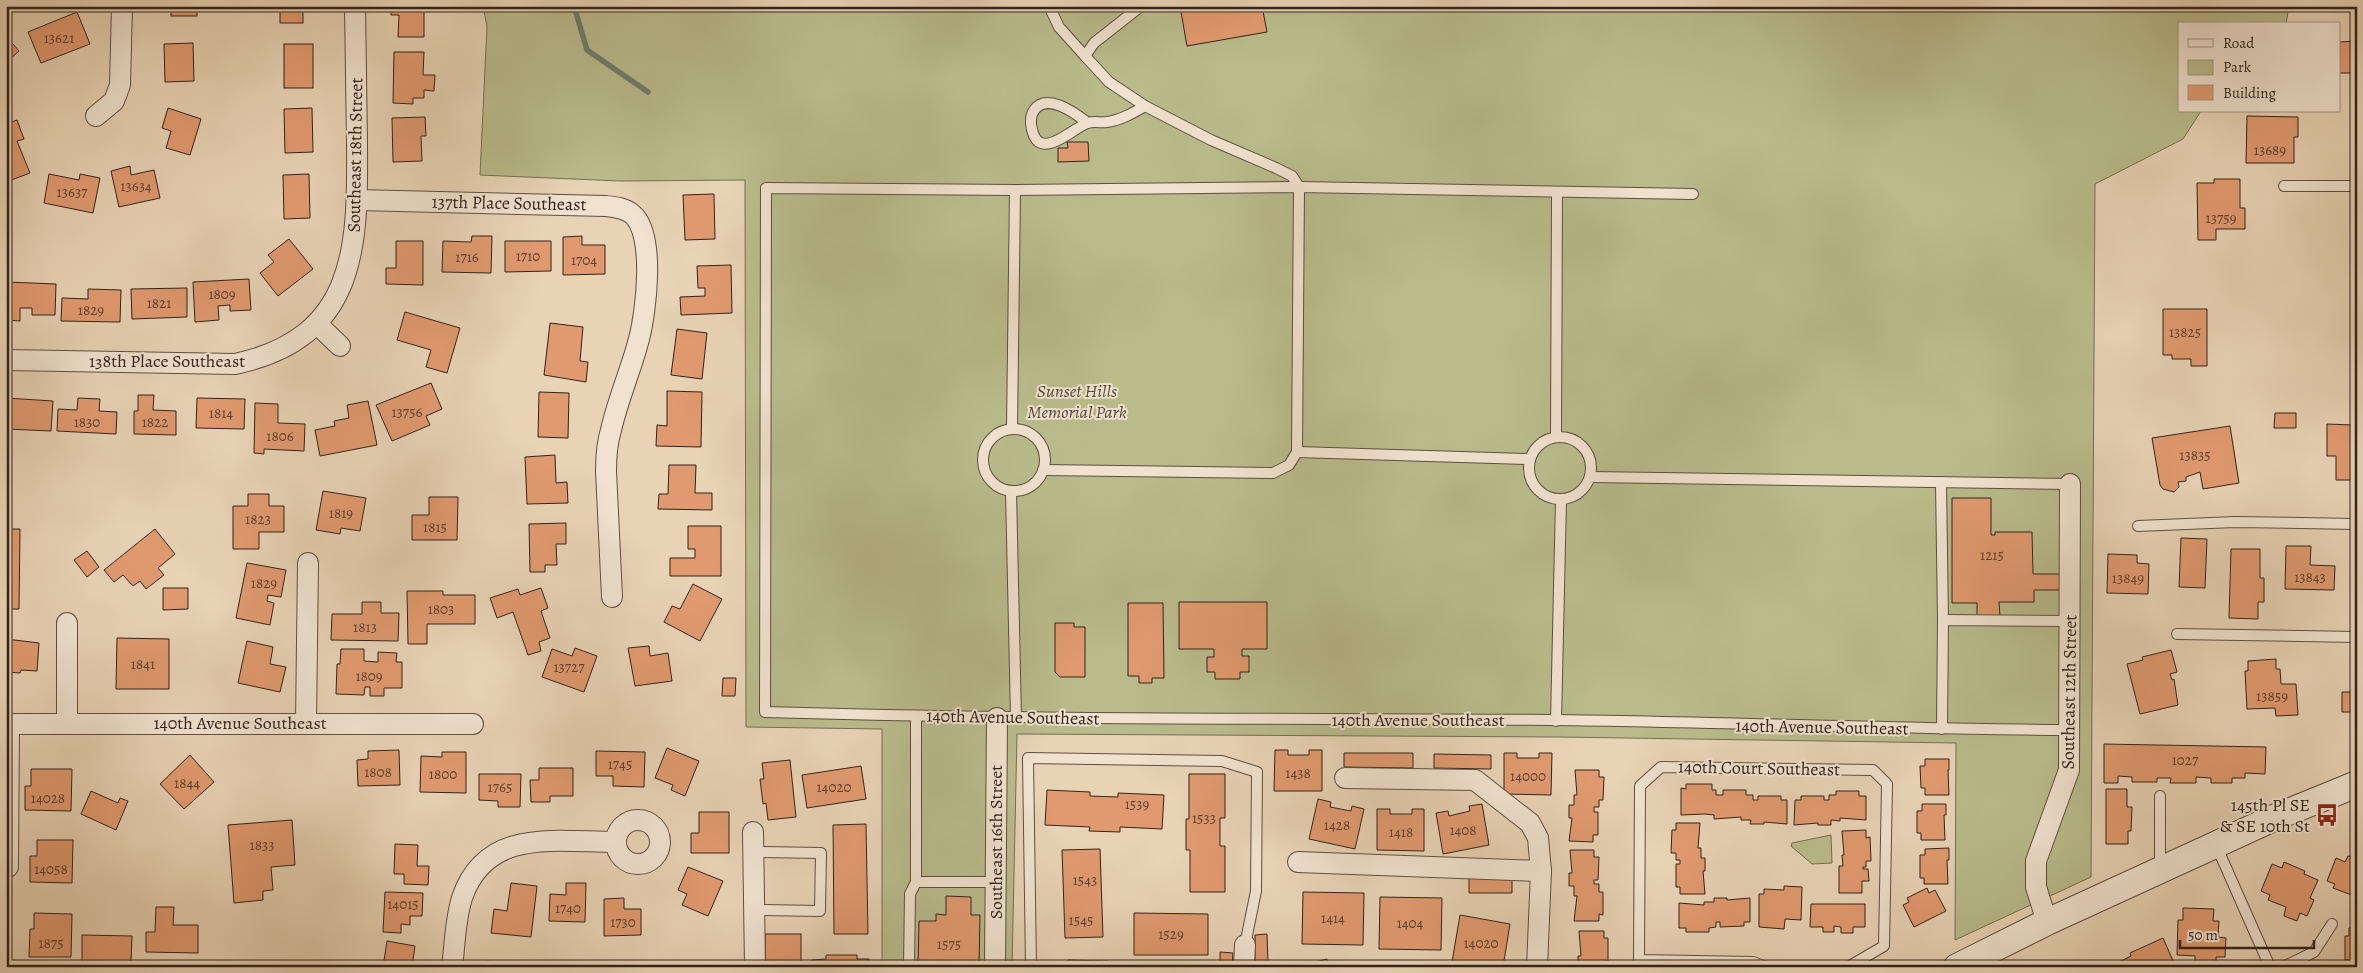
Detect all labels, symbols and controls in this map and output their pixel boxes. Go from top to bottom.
legend [2178,22,2340,112]
house number: 13621 [44,28,74,48]
text: Road [2223,33,2255,53]
text: Park [2223,57,2252,77]
street label: Southeast 18th Street [342,77,368,233]
text: Building [2223,83,2276,103]
house number: 13689 [2254,140,2286,160]
house number: 13634 [120,176,152,196]
house number: 13637 [57,182,88,202]
street label: 137th Place Southeast [431,190,587,216]
house number: 13759 [2206,208,2237,228]
house number: 1710 [516,246,540,266]
house number: 1716 [455,247,479,267]
house number: 1704 [571,250,597,270]
house number: 1809 [208,284,236,304]
house number: 1821 [147,293,171,313]
house number: 1829 [78,300,104,320]
house number: 13825 [2169,322,2201,342]
street label: 138th Place Southeast [89,349,245,373]
park label: Sunset Hills Memorial Park [1027,379,1127,424]
house number: 13756 [391,402,423,422]
house number: 1814 [209,403,233,423]
house number: 1830 [74,412,100,432]
house number: 1822 [142,412,168,432]
house number: 1806 [266,426,294,446]
house number: 13835 [2179,445,2211,465]
house number: 1819 [329,503,353,523]
house number: 1823 [245,509,271,529]
house number: 1815 [423,517,447,537]
house number: 1215 [1980,545,2004,565]
house number: 13843 [2294,567,2326,587]
house number: 13849 [2112,568,2144,588]
house number: 1829 [251,573,277,593]
house number: 1803 [428,599,454,619]
street label: Southeast 12th Street [2056,614,2082,770]
house number: 1813 [353,617,377,637]
house number: 1841 [131,654,155,674]
house number: 13727 [553,657,585,677]
house number: 1809 [355,666,383,686]
house number: 13859 [2256,686,2288,706]
street label: 140th Avenue Southeast [926,703,1100,731]
street label: 140th Avenue Southeast [1331,708,1505,732]
street label: 140th Avenue Southeast [153,711,327,735]
street label: 140th Avenue Southeast [1735,713,1909,741]
house number: 1027 [2172,750,2199,770]
house number: 1745 [608,754,632,774]
street label: 140th Court Southeast [1678,755,1840,781]
house number: 1808 [364,762,392,782]
house number: 1438 [1285,763,1311,783]
house number: 1800 [429,764,457,784]
street label: Southeast 16th Street [984,765,1008,919]
house number: 14000 [1510,766,1546,786]
house number: 1844 [174,773,200,793]
house number: 1765 [488,777,512,797]
house number: 14020 [816,777,852,797]
house number: 14028 [31,788,65,808]
place label: 145th Pl SE & SE 10th St [2220,793,2310,838]
house number: 1539 [1125,794,1149,814]
bus stop icon: 145th Pl SE & SE 10th St [2314,802,2340,828]
house number: 1533 [1192,808,1216,828]
house number: 1428 [1324,815,1350,835]
house number: 1408 [1449,820,1477,840]
house number: 1418 [1389,822,1413,842]
house number: 1833 [250,835,274,855]
house number: 14058 [34,859,68,879]
house number: 1543 [1073,870,1097,890]
house number: 14015 [387,894,419,914]
house number: 1740 [555,898,581,918]
house number: 1414 [1321,908,1345,928]
house number: 1545 [1069,910,1093,930]
house number: 1730 [610,912,636,932]
house number: 1404 [1397,913,1424,933]
scale bar [2180,918,2314,950]
house number: 1529 [1158,924,1184,944]
text: 50 m [2188,925,2218,945]
house number: 1875 [38,933,64,953]
house number: 14020 [1463,933,1499,953]
house number: 1575 [937,934,961,954]

